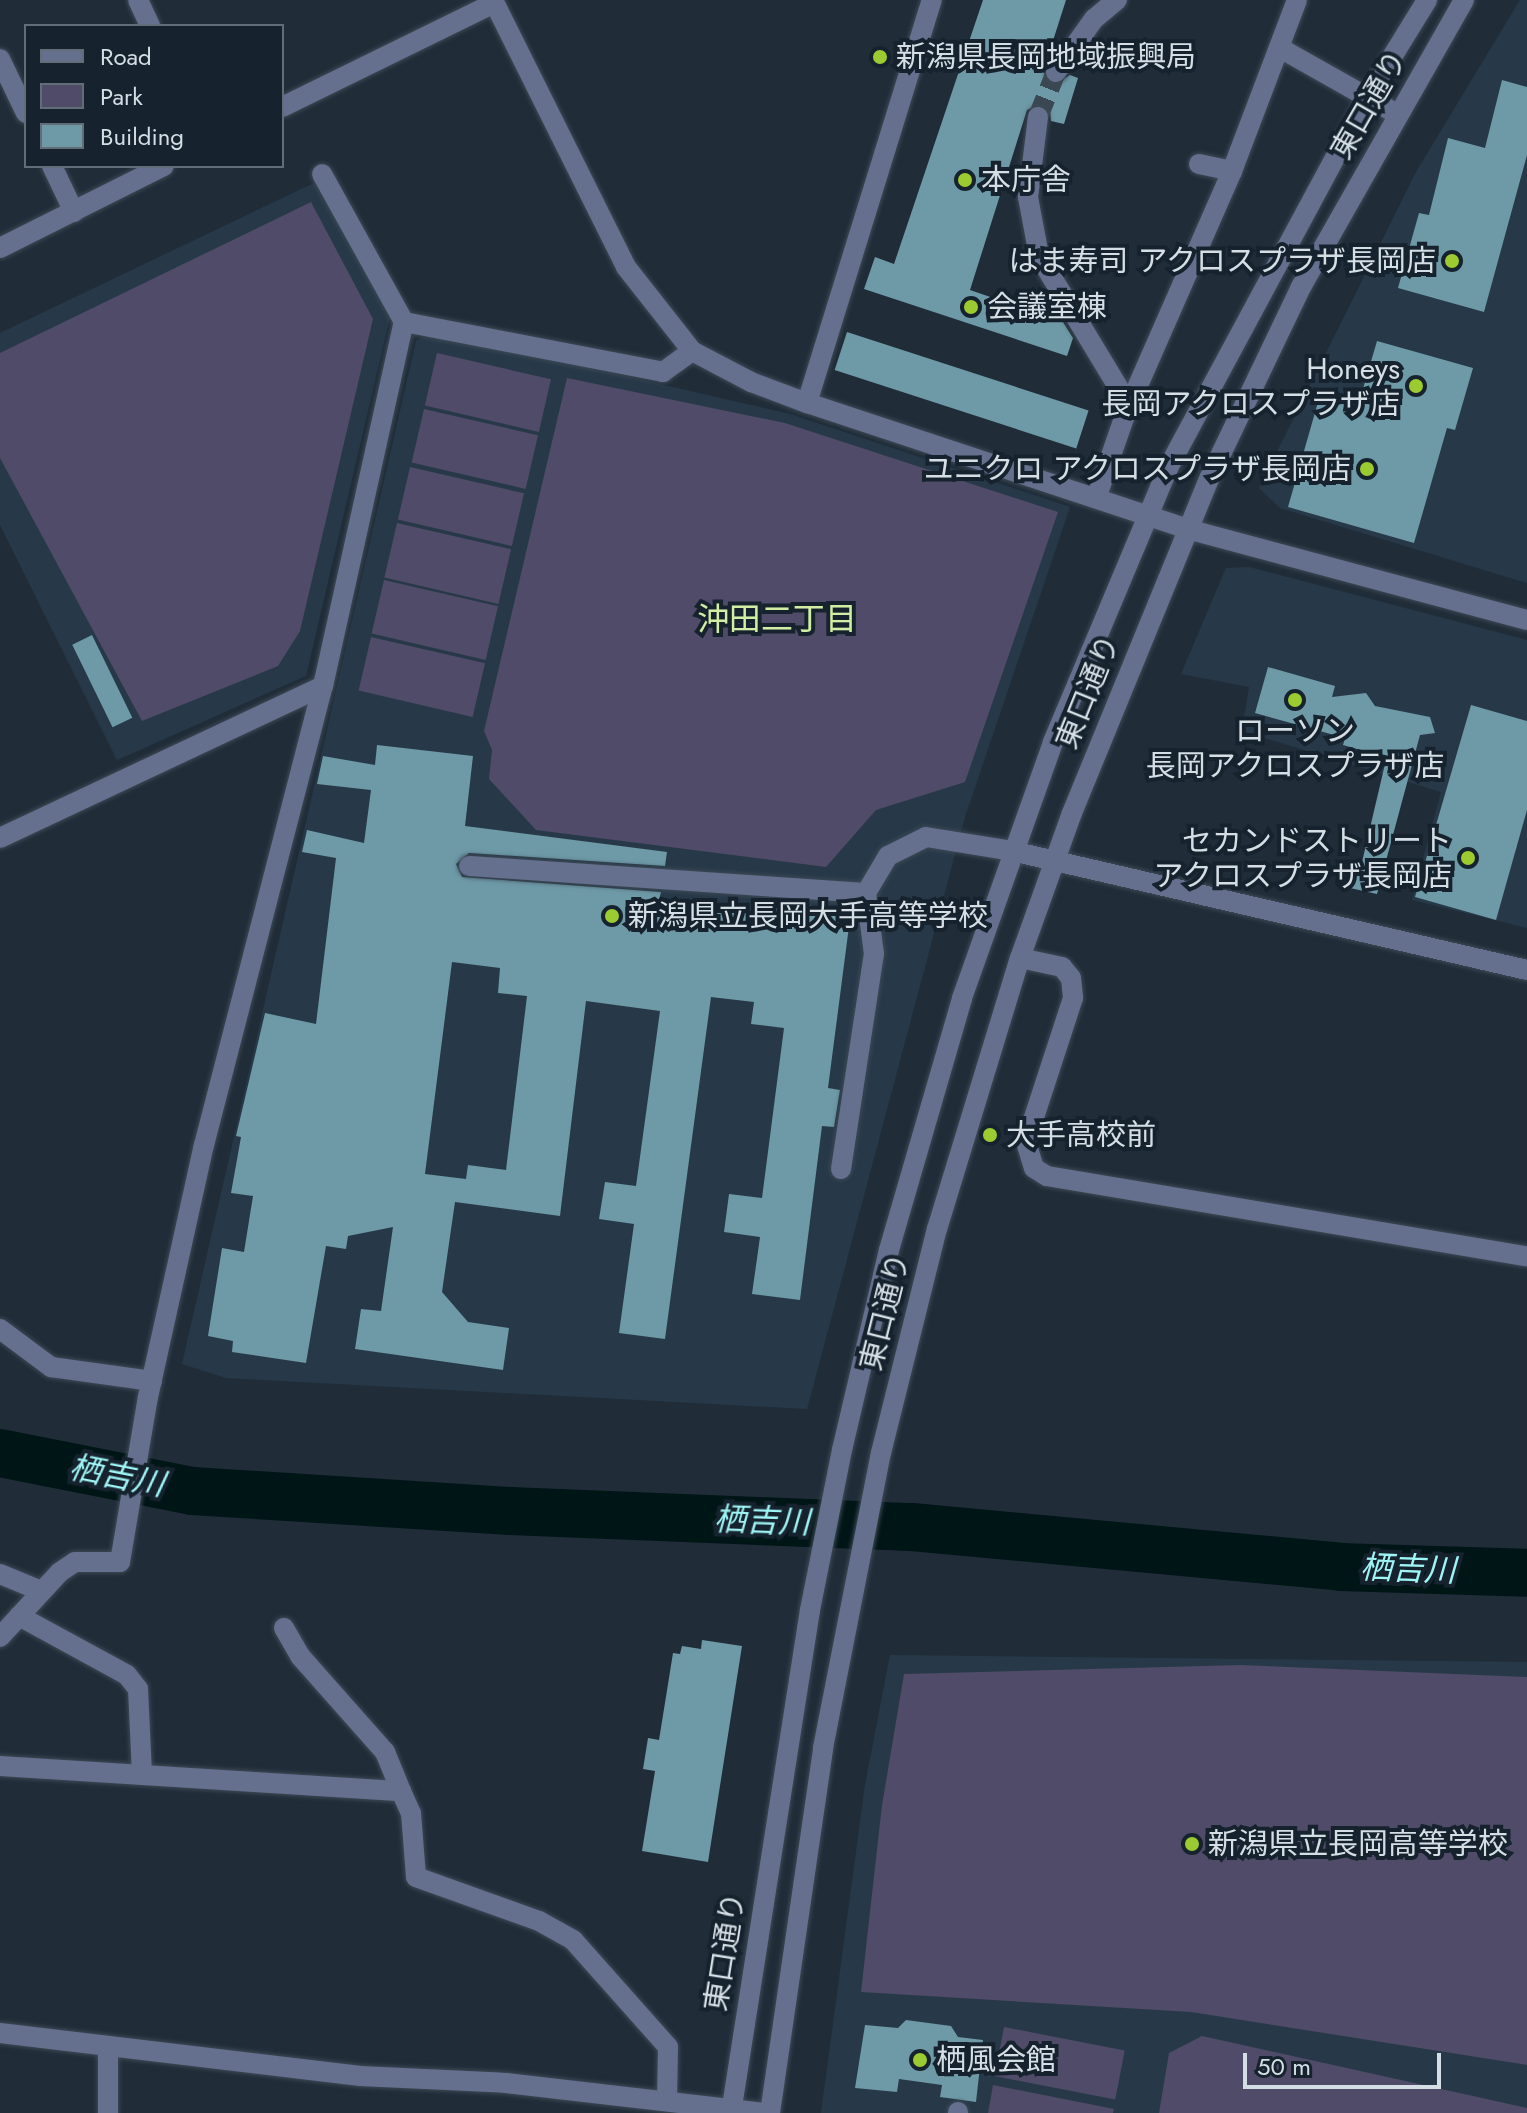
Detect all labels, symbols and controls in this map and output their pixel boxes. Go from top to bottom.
legend [24,24,284,168]
text: Road [100,39,152,74]
place label: 新潟県長岡地域振興局 [896,39,1196,75]
street label: 東口通り [1323,44,1415,166]
marker: 新潟県長岡地域振興局 [871,48,889,66]
text: Park [100,79,143,114]
text: Building [100,119,184,154]
place label: 本庁舎 [981,162,1071,198]
marker: 本庁舎 [956,171,974,189]
place label: はま寿司 アクロスプラザ長岡店 [1007,243,1436,279]
marker: はま寿司 アクロスプラザ長岡店 [1443,252,1461,270]
place label: 会議室棟 [987,289,1107,325]
marker: 会議室棟 [962,298,980,316]
place label: Honeys 長岡アクロスプラザ店 [1100,351,1400,422]
marker: Honeys 長岡アクロスプラザ店 [1407,377,1425,395]
place label: ユニクロ アクロスプラザ長岡店 [922,451,1351,487]
marker: ユニクロ アクロスプラザ長岡店 [1358,460,1376,478]
district label: 沖田二丁目 [697,600,857,638]
street label: 東口通り [1049,630,1127,754]
marker: ローソン 長岡アクロスプラザ店 [1286,691,1304,709]
place label: ローソン 長岡アクロスプラザ店 [1145,713,1445,784]
place label: セカンドストリート アクロスプラザ長岡店 [1152,823,1452,894]
marker: セカンドストリート アクロスプラザ長岡店 [1459,849,1477,867]
place label: 新潟県立長岡大手高等学校 [628,898,988,934]
marker: 新潟県立長岡大手高等学校 [603,907,621,925]
place label: 大手高校前 [1006,1117,1156,1153]
marker: 大手高校前 [981,1126,999,1144]
street label: 東口通り [853,1249,917,1375]
water label: 栖吉川 [66,1448,168,1504]
water label: 栖吉川 [713,1500,811,1542]
water label: 栖吉川 [1359,1548,1457,1590]
place label: 新潟県立長岡高等学校 [1208,1826,1508,1862]
marker: 新潟県立長岡高等学校 [1183,1835,1201,1853]
street label: 東口通り [698,1890,752,2014]
scale bar [1247,2037,1445,2087]
place label: 栖風会館 [936,2042,1056,2078]
text: 50 m [1257,2049,1311,2084]
marker: 栖風会館 [911,2051,929,2069]

